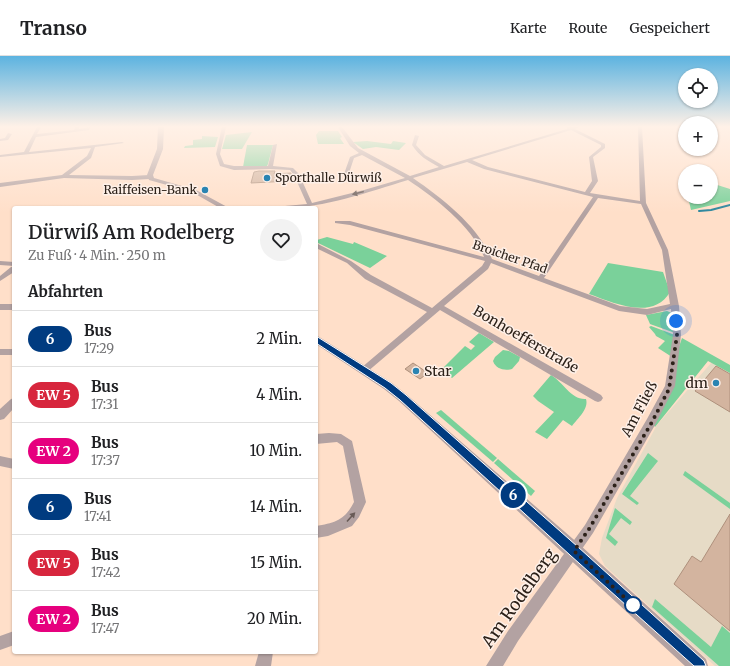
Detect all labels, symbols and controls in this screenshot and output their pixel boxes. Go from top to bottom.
text: Transo [20,16,87,40]
text: Karte [510,19,546,37]
text: Route [568,19,607,37]
text: Gespeichert [629,19,710,37]
map controls [678,68,718,204]
button: locate [678,68,718,108]
button: + [678,116,718,156]
button: − [678,164,718,204]
place label: Sporthalle Dürwiß [275,170,382,185]
marker: Sporthalle Dürwiß [262,173,272,183]
place label: Raiffeisen-Bank [103,182,197,197]
marker: Raiffeisen-Bank [200,185,210,195]
one-way arrow [352,191,364,197]
button: heart [260,219,302,261]
text: Dürwiß Am Rodelberg [28,220,234,244]
street label: Broicher Pfad [471,237,550,276]
text: Zu Fuß · 4 Min. · 250 m [28,247,166,264]
text: Abfahrten [28,282,103,301]
street label: Bonhoefferstraße [470,301,582,377]
your location [666,311,686,331]
text: Bus [84,321,112,340]
text: 2 Min. [256,329,302,348]
text: 6 [46,330,54,348]
text: 17:29 [84,340,114,357]
place label: Star [424,362,452,380]
marker: Star [411,366,421,376]
place label: dm [686,374,708,392]
text: Bus [91,377,119,396]
street label: Am Fließ [616,378,661,441]
marker: dm [711,378,721,388]
text: 4 Min. [256,385,302,404]
text: EW 5 [36,386,71,404]
text: 17:31 [91,396,118,413]
text: Bus [91,433,119,452]
text: 10 Min. [249,441,302,460]
text: EW 2 [36,442,71,460]
text: 17:37 [91,452,120,469]
line badge: 6 [500,482,526,508]
text: 6 [509,486,517,504]
text: Bus [84,489,112,508]
text: 14 Min. [250,497,302,516]
text: 6 [46,498,54,516]
text: 17:41 [84,508,111,525]
one-way arrow [346,513,355,522]
street label: Am Rodelberg [476,543,562,653]
text: Bus [91,545,119,564]
text: 15 Min. [250,553,302,572]
text: EW 5 [36,554,71,572]
text: 17:42 [91,564,120,581]
unlabelled marker [624,596,642,614]
text: Bus [91,601,119,620]
text: 20 Min. [247,609,302,628]
text: EW 2 [36,610,71,628]
text: 17:47 [91,620,120,637]

